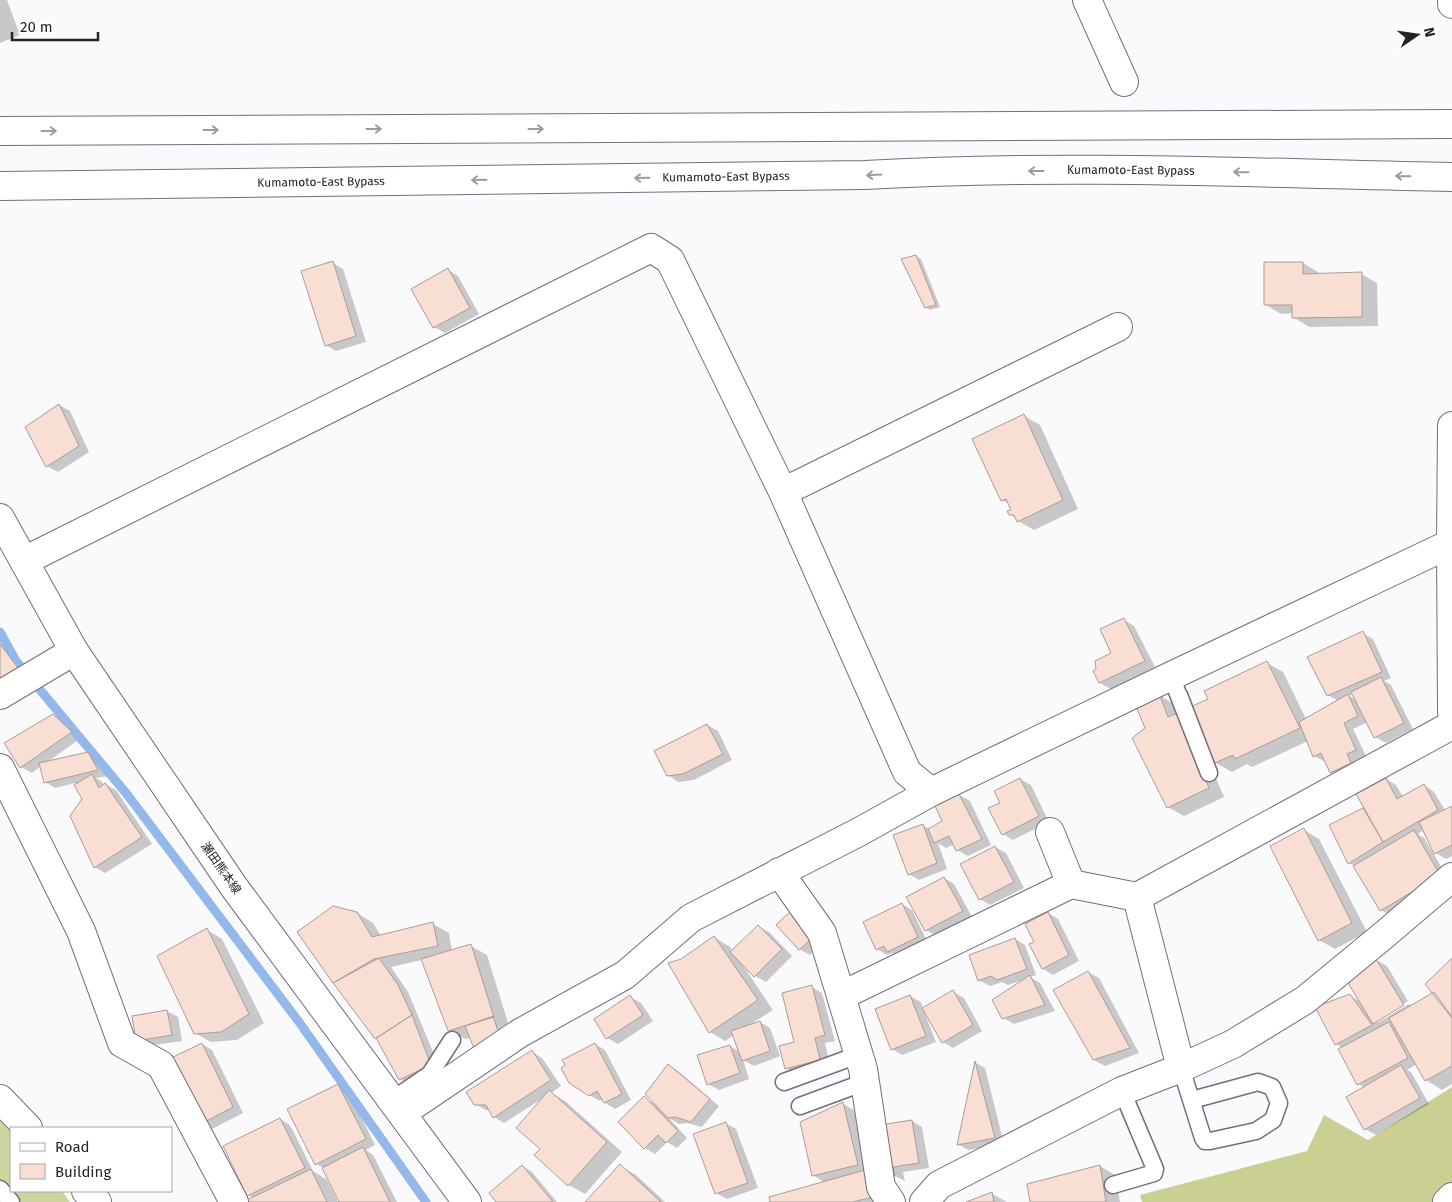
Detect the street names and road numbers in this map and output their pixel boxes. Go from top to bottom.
street label: Kumamoto-East Bypass [1067,163,1195,178]
street label: Kumamoto-East Bypass [662,169,790,185]
street label: Kumamoto-East Bypass [257,174,385,190]
street label: 瀬田熊本線 [198,839,244,897]

